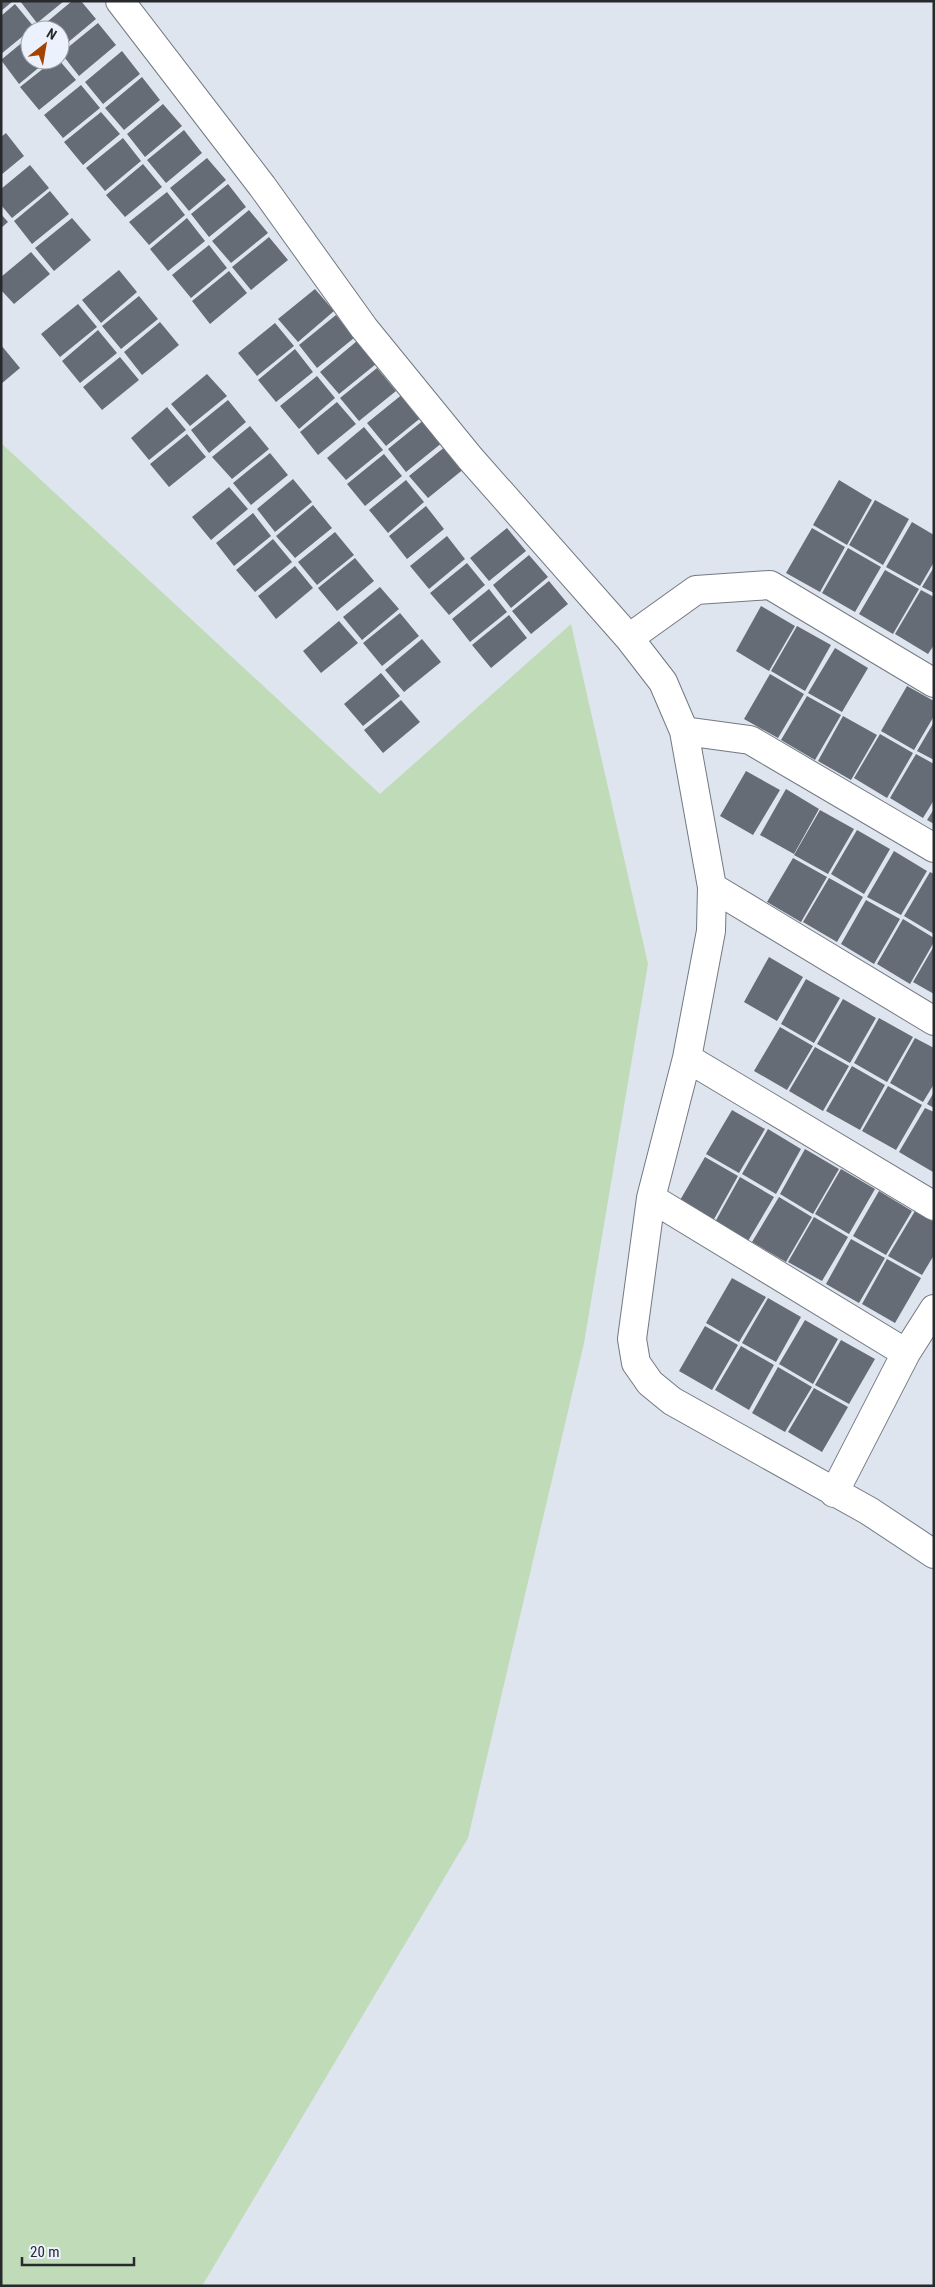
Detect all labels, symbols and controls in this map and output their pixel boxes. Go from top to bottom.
north arrow [20,20,70,70]
text: N [44,25,59,43]
scale bar [22,2234,135,2266]
text: 20 m [30,2243,60,2261]

